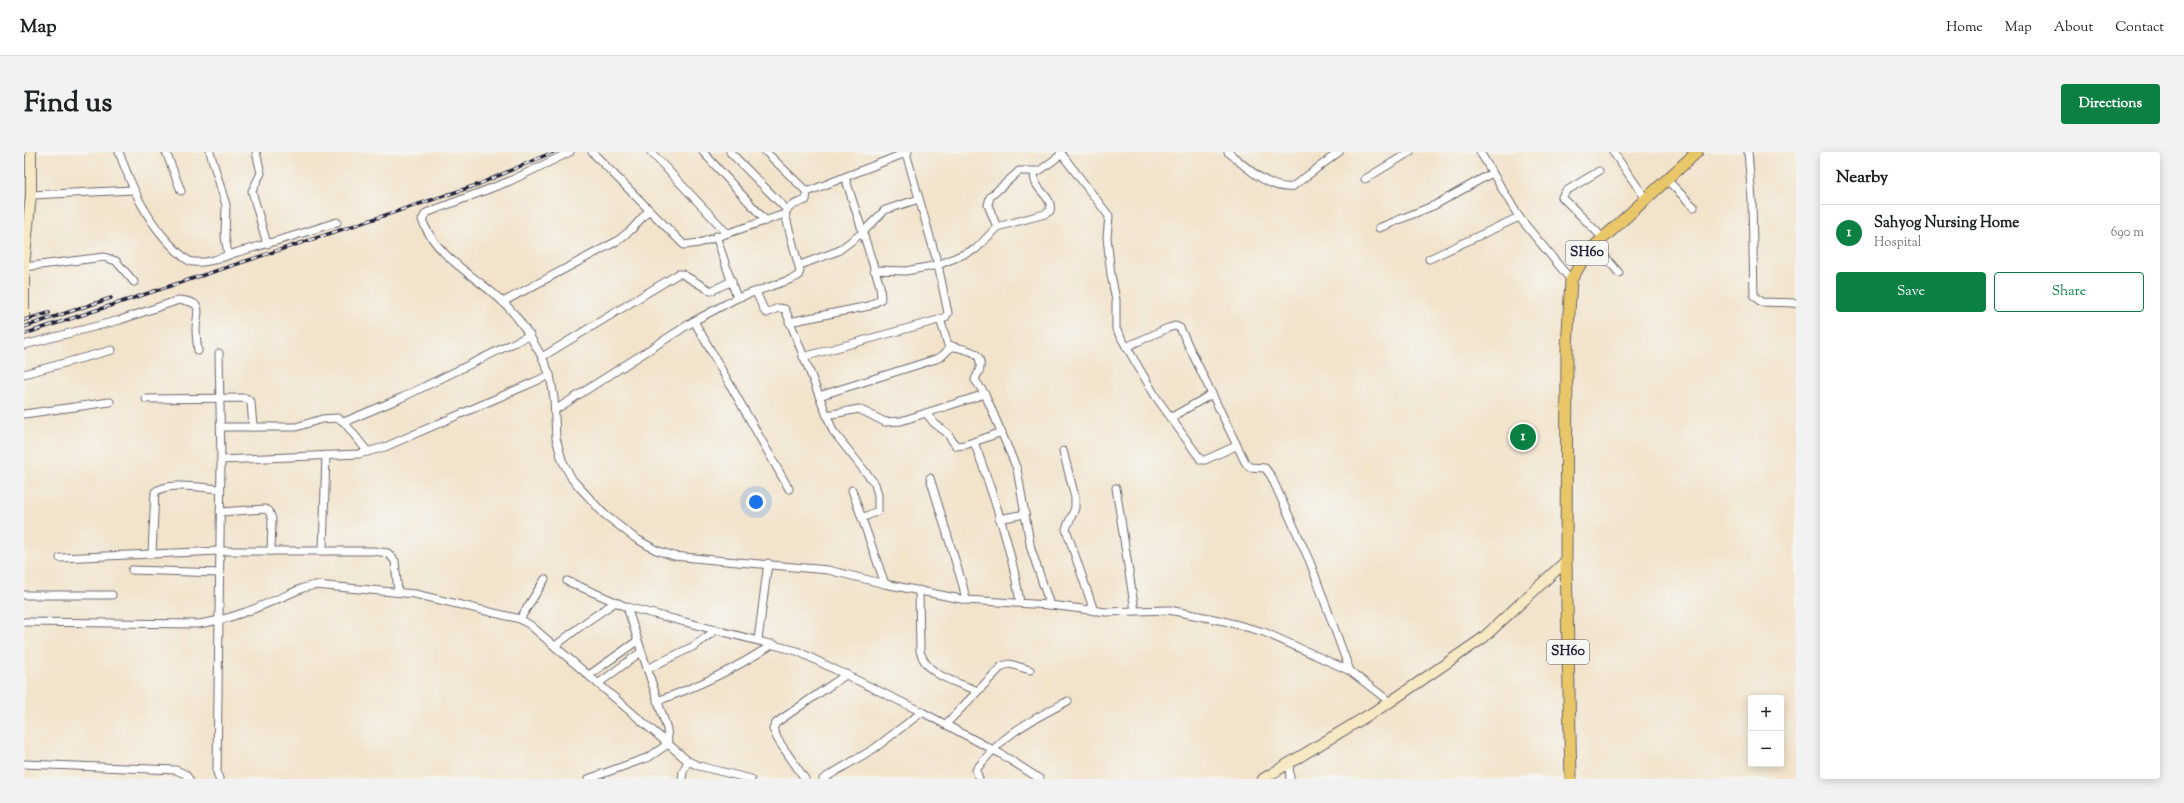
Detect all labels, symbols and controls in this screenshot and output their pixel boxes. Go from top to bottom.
text: Map [20,14,57,41]
text: Home [1946,18,1983,38]
text: Map [2005,18,2032,38]
text: About [2054,18,2093,38]
text: Contact [2115,18,2164,38]
text: Find us [24,84,112,124]
button: Directions [2061,84,2160,124]
text: Nearby [1836,166,1888,190]
text: Sahyog Nursing Home [1874,213,2019,234]
text: 1 [1847,224,1851,242]
text: 690 m [2111,224,2144,242]
text: Hospital [1874,234,1921,252]
road number: SH60 [1566,241,1608,265]
button: Save [1836,272,1986,312]
button: Share [1994,272,2144,312]
pin: 1 [1510,422,1536,452]
your location [746,492,766,512]
road number: SH60 [1547,640,1589,664]
map controls [1748,695,1784,767]
button: + [1748,695,1784,731]
button: − [1748,731,1784,767]

